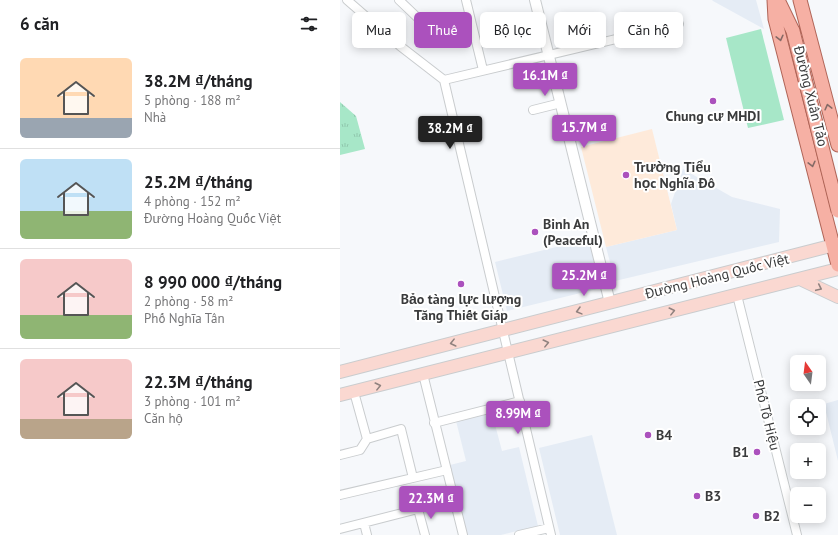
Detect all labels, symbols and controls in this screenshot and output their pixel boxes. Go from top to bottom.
chip: Mua [352,12,406,48]
chip: Thuê [414,12,472,48]
chip: Bộ lọc [480,12,546,48]
chip: Mới [554,12,606,48]
chip: Căn hộ [614,12,683,48]
text: 6 căn [20,13,59,35]
icon: filters [298,13,320,35]
one-way arrow [775,35,784,42]
street label: Đường Xuân Tảo [790,43,832,148]
pin: 16.1M ₫ [508,63,582,97]
text: 16.1M ₫ [522,67,568,84]
text: 38.2M ₫/tháng [144,70,253,92]
icon: home [52,74,100,122]
text: 5 phòng · 188 m² [144,92,241,109]
marker: Chung cư MHDI [708,96,718,106]
one-way arrow [825,104,833,110]
place label: Chung cư MHDI [666,107,760,125]
text: Nhà [144,109,166,126]
pin: 15.7M ₫ [547,115,621,149]
pin: 38.2M ₫ [413,116,487,150]
text: 15.7M ₫ [561,119,607,136]
text: 38.2M ₫ [427,120,473,137]
place label: Trường Tiểu học Nghĩa Đô [634,158,716,192]
one-way arrow [808,161,816,168]
marker: Trường Tiểu học Nghĩa Đô [621,170,631,180]
text: 25.2M ₫/tháng [144,171,253,193]
icon: home [52,175,100,223]
text: 4 phòng · 152 m² [144,193,241,210]
text: Đường Hoàng Quốc Việt [144,210,281,227]
place label: Binh An (Peaceful) [543,215,603,249]
marker: Binh An (Peaceful) [530,227,540,237]
street label: Đường Hoàng Quốc Việt [642,249,791,303]
pin: 25.2M ₫ [547,263,621,297]
text: 25.2M ₫ [561,267,607,284]
text: 8 990 000 ₫/tháng [144,271,282,293]
icon: home [52,275,100,323]
marker: Bảo tàng lực lượng Tăng Thiết Giáp [456,279,466,289]
one-way arrow [815,283,822,291]
place label: Bảo tàng lực lượng Tăng Thiết Giáp [401,290,521,324]
text: 2 phòng · 58 m² [144,293,234,310]
one-way arrow [575,306,582,315]
one-way arrow [668,307,675,316]
text: Phố Nghĩa Tân [144,310,225,327]
one-way arrow [450,339,456,347]
one-way arrow [542,339,549,348]
north arrow [790,355,826,391]
map controls [790,355,826,523]
text: 22.3M ₫/tháng [144,371,253,393]
icon: home [52,375,100,423]
street label: Phố Tô Hiệu [750,378,784,452]
one-way arrow [375,382,381,390]
text: 3 phòng · 101 m² [144,393,241,410]
button: locate [790,399,826,435]
pin: 8.99M ₫ [481,401,555,435]
text: 8.99M ₫ [495,405,541,422]
text: Căn hộ [144,410,183,427]
place label: B4 [656,426,672,444]
marker: B4 [643,430,653,440]
place label: B1 [733,443,749,461]
button: + [790,443,826,479]
marker: B1 [752,447,762,457]
pin: 22.3M ₫ [394,486,468,520]
place label: B3 [705,487,721,505]
button: − [790,487,826,523]
text: 22.3M ₫ [408,490,454,507]
marker: B3 [692,491,702,501]
place label: B2 [764,507,780,525]
marker: B2 [751,511,761,521]

